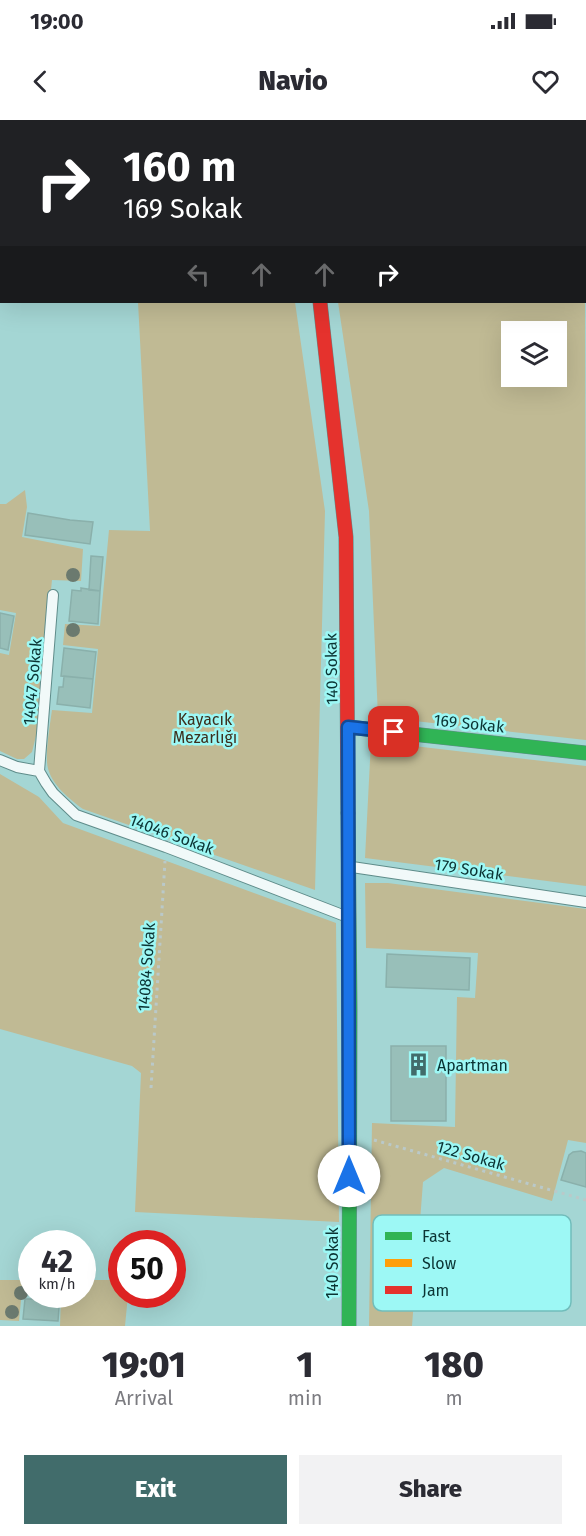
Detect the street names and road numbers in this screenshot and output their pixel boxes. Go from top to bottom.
street label: 140 Sokak [321,632,342,705]
street label: 14047 Sokak [19,637,46,726]
street label: 169 Sokak [433,710,506,737]
street label: 14046 Sokak [127,810,217,859]
street label: 179 Sokak [433,855,505,884]
street label: 14084 Sokak [134,921,159,1012]
street label: 122 Sokak [435,1137,508,1174]
street label: 140 Sokak [323,1226,342,1299]

